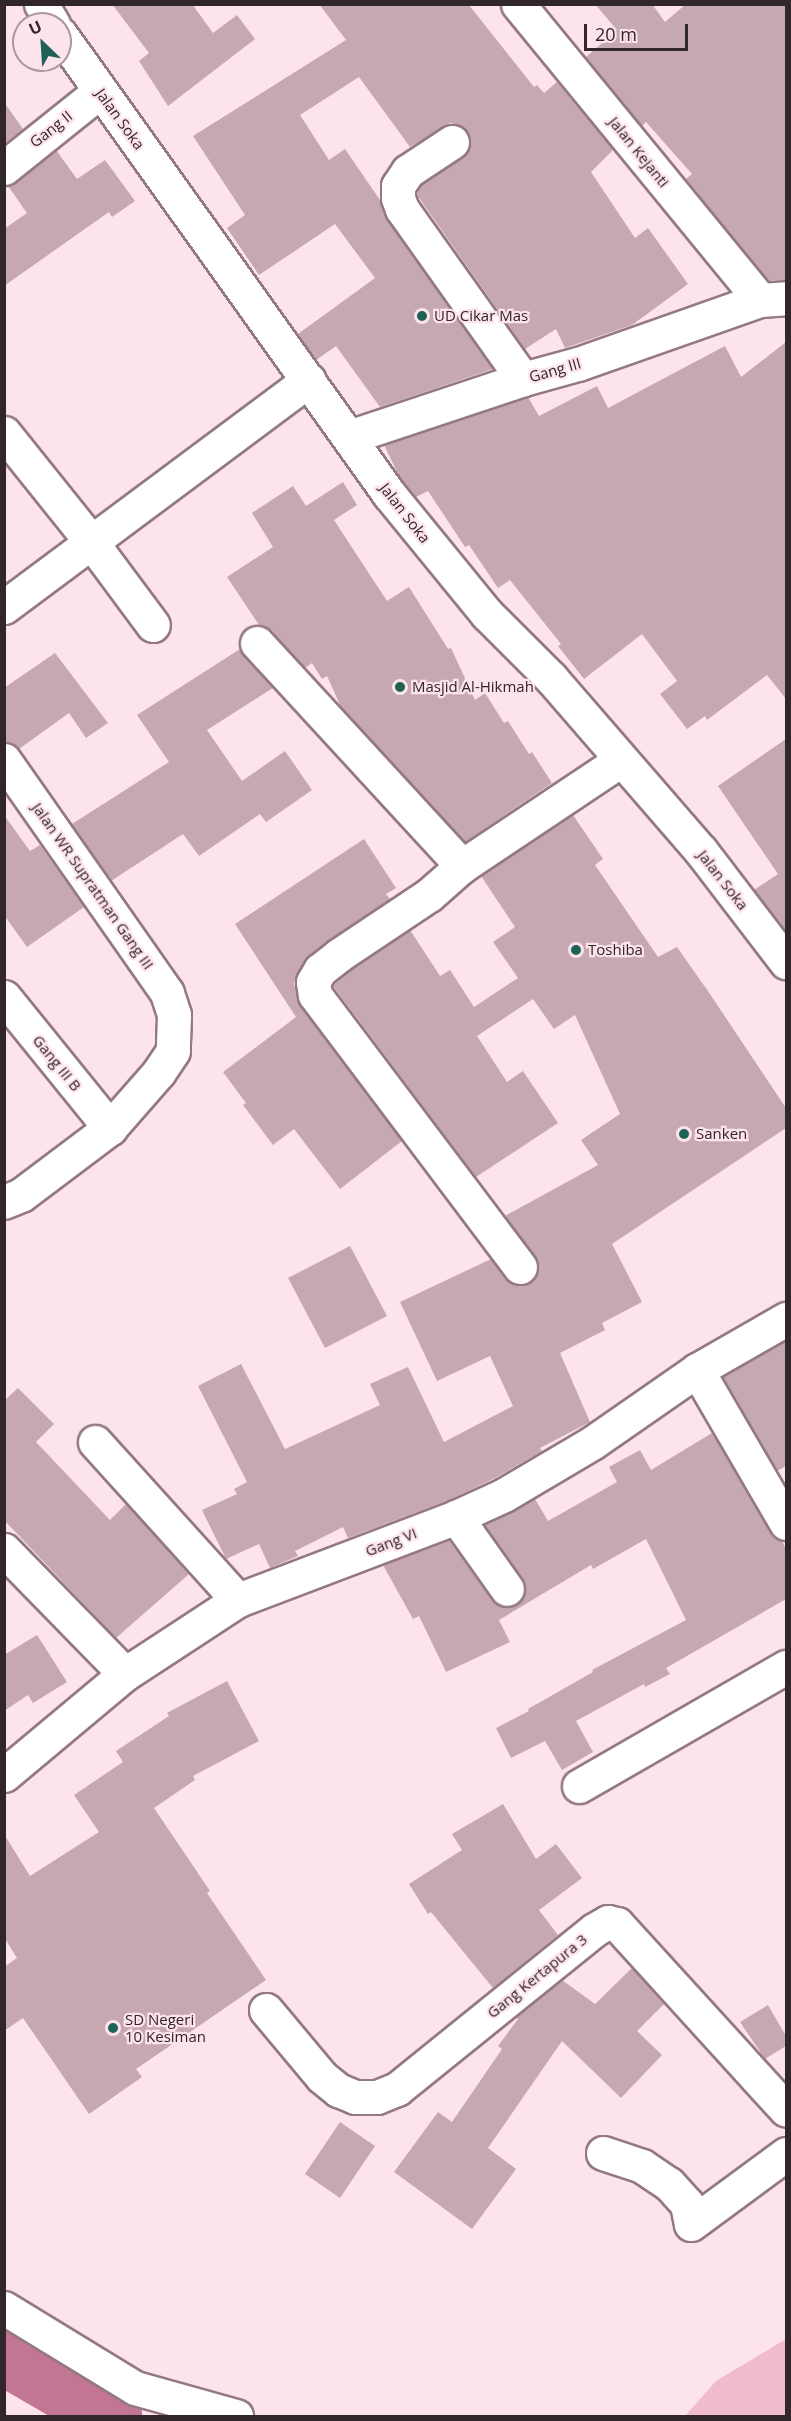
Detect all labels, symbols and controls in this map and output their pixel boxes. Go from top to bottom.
north arrow [12,12,72,72]
scale bar [587,12,690,50]
text: U [25,15,45,40]
text: 20 m [595,22,637,46]
street label: Jalan Soka [92,85,148,153]
street label: Gang II [26,107,76,151]
street label: Jalan Kejanti [605,113,673,191]
place label: UD Cikar Mas [434,307,528,325]
marker: UD Cikar Mas [415,309,429,323]
street label: Gang III [527,354,583,386]
street label: Jalan Soka [376,479,434,547]
place label: Masjid Al-Hikmah [412,678,534,696]
marker: Masjid Al-Hikmah [393,680,407,694]
street label: Jalan WR Supratman Gang III [28,799,158,973]
street label: Jalan Soka [694,846,752,914]
place label: Toshiba [588,941,643,959]
marker: Toshiba [569,943,583,957]
street label: Gang III B [29,1031,85,1095]
place label: Sanken [696,1125,747,1143]
marker: Sanken [677,1127,691,1141]
street label: Gang VI [363,1524,419,1560]
street label: Gang Kertapura 3 [483,1930,591,2022]
place label: SD Negeri 10 Kesiman [125,2010,206,2045]
marker: SD Negeri 10 Kesiman [106,2021,120,2035]

